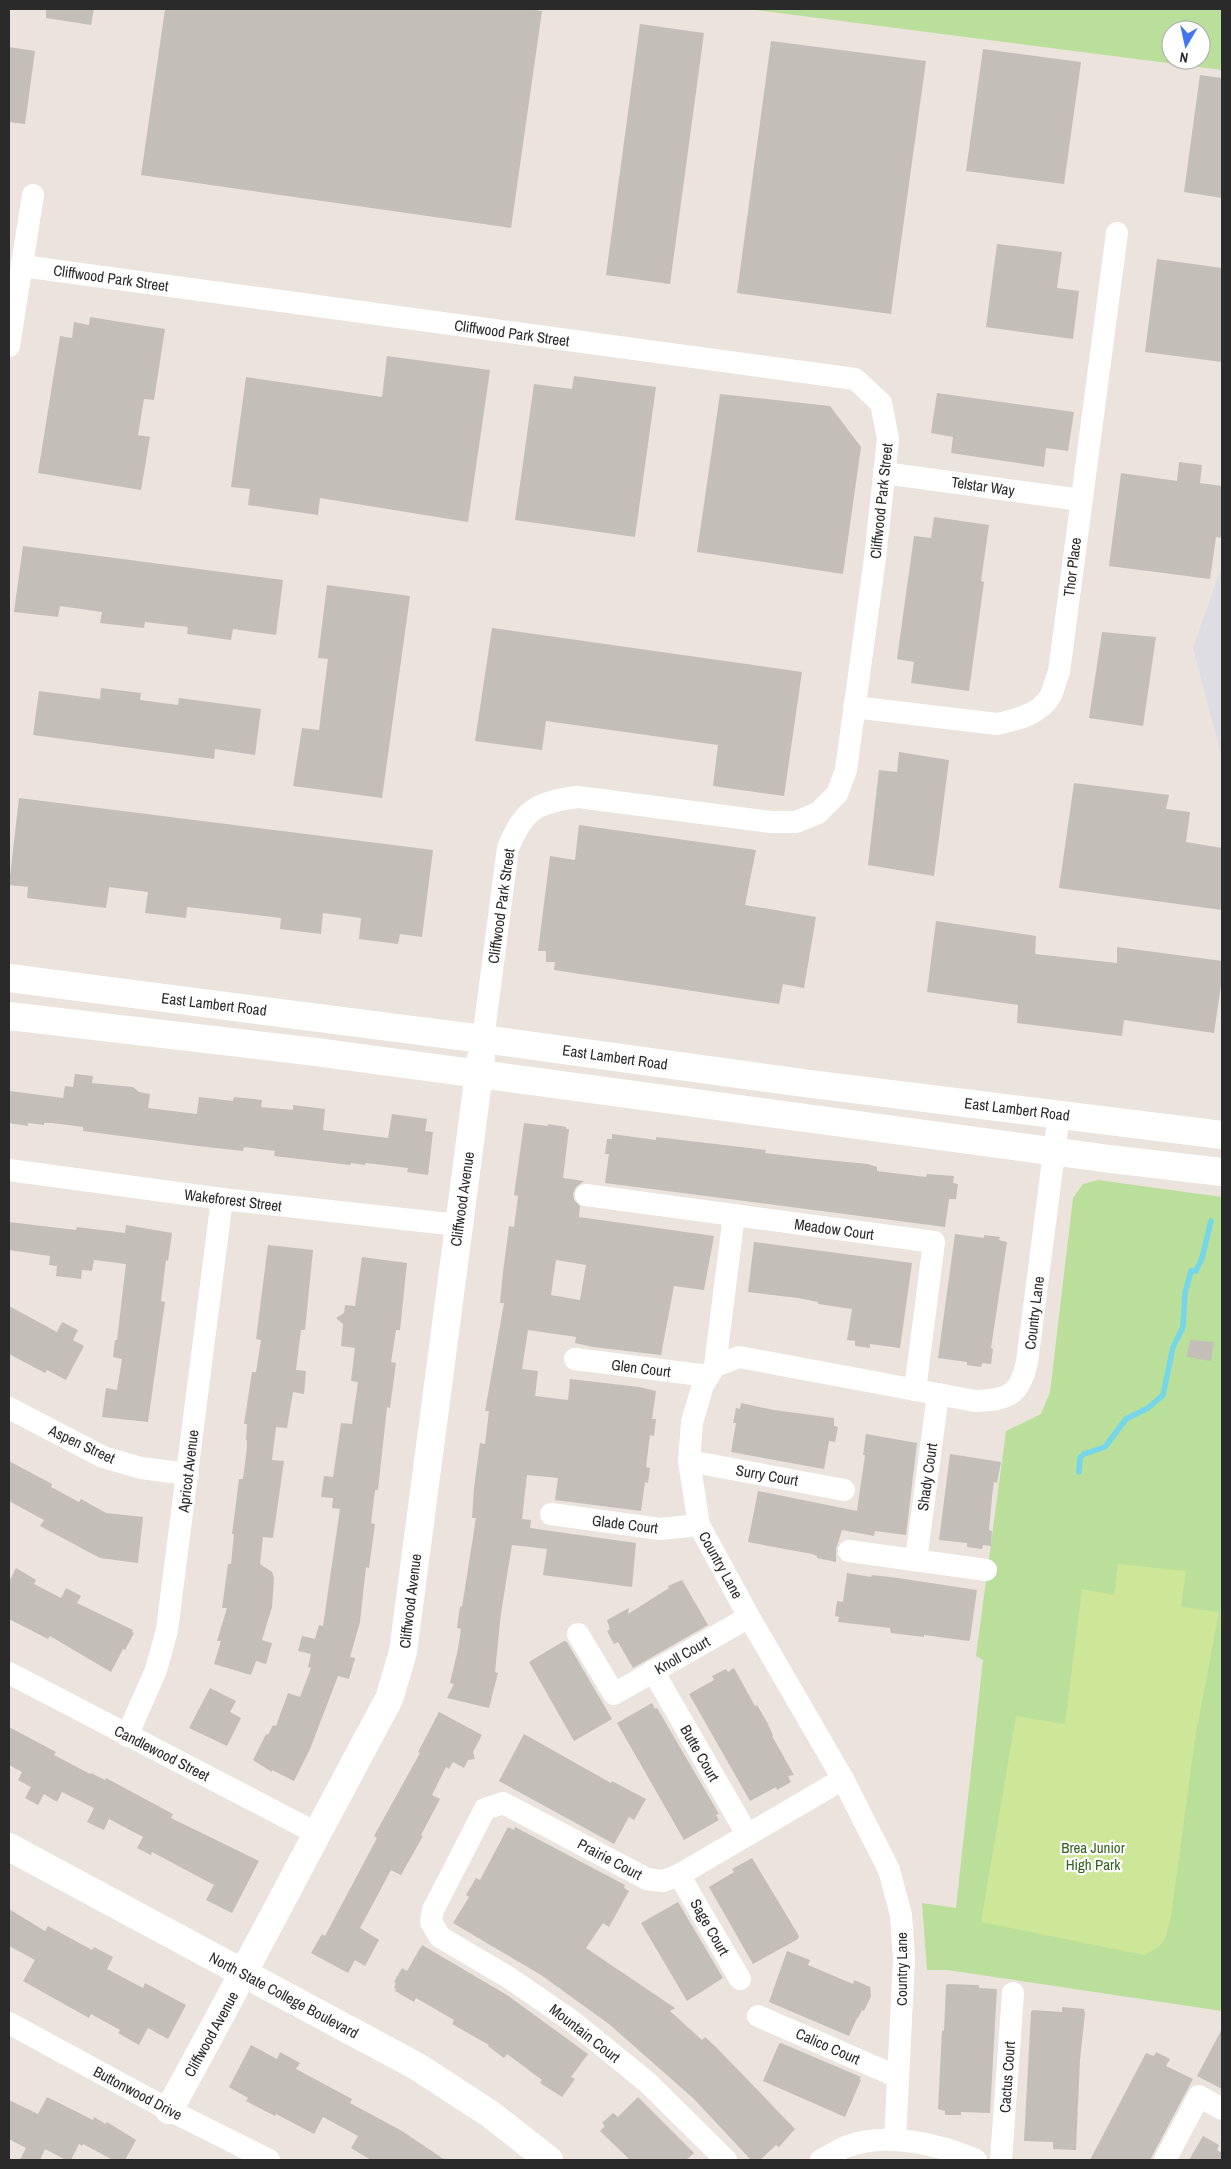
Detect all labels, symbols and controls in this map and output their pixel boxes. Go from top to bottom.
north arrow [1161,20,1211,70]
text: N [1178,48,1189,67]
street label: Cliffwood Park Street [52,260,170,297]
street label: Cliffwood Park Street [453,315,571,352]
street label: Cliffwood Park Street [864,442,898,560]
street label: Telstar Way [950,471,1017,501]
street label: Thor Place [1058,536,1086,598]
street label: Cliffwood Park Street [483,847,520,965]
street label: East Lambert Road [160,987,268,1021]
street label: East Lambert Road [561,1039,669,1075]
street label: East Lambert Road [963,1092,1071,1126]
street label: Cliffwood Avenue [445,1150,479,1248]
street label: Wakeforest Street [183,1184,283,1216]
street label: Meadow Court [793,1213,876,1245]
street label: Country Lane [1019,1275,1049,1351]
street label: Glen Court [610,1354,672,1382]
street label: Aspen Street [44,1419,119,1469]
street label: Apricot Avenue [172,1428,204,1515]
street label: Shady Court [912,1441,942,1512]
street label: Surry Court [734,1459,800,1491]
street label: Glade Court [591,1510,660,1539]
street label: Country Lane [694,1528,748,1603]
street label: Cliffwood Avenue [394,1552,426,1650]
street label: Knoll Court [650,1630,714,1679]
street label: Candlewood Street [111,1720,214,1786]
street label: Butte Court [675,1721,725,1786]
street label: Prairie Court [574,1833,647,1885]
park label: Brea Junior High Park [1061,1837,1125,1875]
street label: Sage Court [685,1895,735,1960]
street label: Country Lane [891,1932,912,2006]
street label: North State College Boulevard [206,1947,362,2043]
street label: Cliffwood Avenue [179,1987,243,2081]
street label: Mountain Court [545,1999,625,2068]
street label: Calico Court [793,2023,864,2070]
street label: Cactus Court [994,2040,1020,2114]
street label: Buttonwood Drive [90,2061,186,2125]

